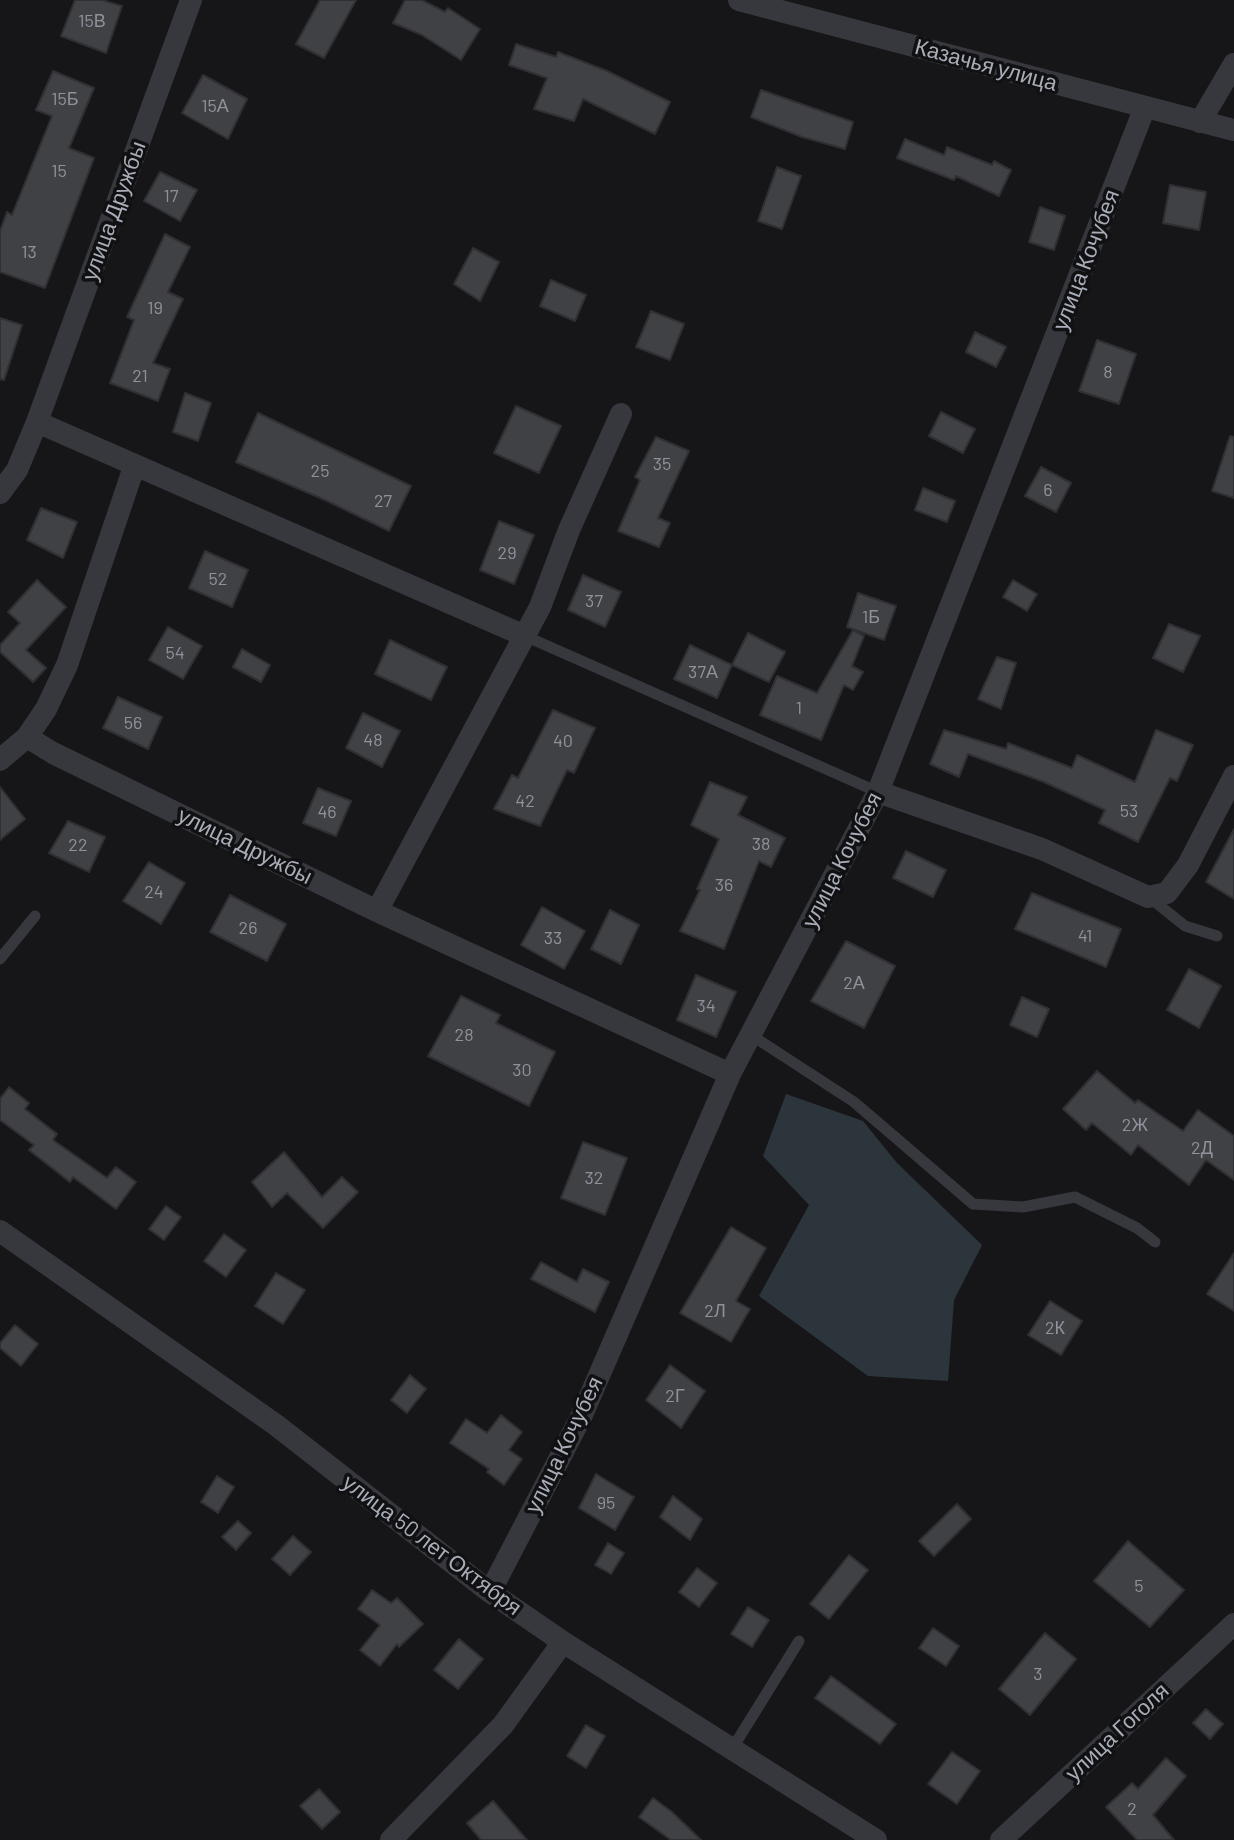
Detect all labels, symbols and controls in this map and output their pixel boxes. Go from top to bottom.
house number: 15В [78,10,106,32]
street label: Казачья улица [912,33,1060,97]
house number: 15Б [51,88,79,110]
house number: 15А [201,95,229,117]
street label: улица Дружбы [77,138,151,284]
house number: 15 [51,160,67,182]
house number: 17 [164,185,178,207]
street label: улица Кочубея [1047,186,1125,334]
house number: 13 [21,241,37,263]
house number: 19 [147,297,163,319]
house number: 8 [1103,361,1113,383]
house number: 21 [132,365,148,387]
house number: 35 [653,453,671,475]
house number: 25 [311,460,329,482]
house number: 6 [1043,479,1053,501]
house number: 27 [374,490,392,512]
house number: 29 [497,542,517,564]
house number: 52 [209,568,227,590]
house number: 37 [585,590,603,612]
house number: 1Б [862,606,880,628]
house number: 54 [165,642,185,664]
house number: 37А [688,661,718,683]
house number: 1 [796,697,802,719]
house number: 56 [124,712,142,734]
house number: 48 [363,729,383,751]
house number: 40 [553,730,573,752]
street label: улица Кочубея [796,788,888,932]
house number: 42 [515,790,535,812]
house number: 53 [1120,800,1138,822]
house number: 46 [317,801,337,823]
street label: улица Дружбы [173,802,317,890]
house number: 38 [752,833,770,855]
house number: 22 [68,834,88,856]
house number: 36 [715,874,733,896]
house number: 24 [144,881,164,903]
house number: 26 [239,917,257,939]
house number: 41 [1078,925,1092,947]
house number: 33 [544,927,562,949]
house number: 2А [843,972,865,994]
house number: 34 [696,995,716,1017]
house number: 28 [454,1024,474,1046]
house number: 30 [512,1059,532,1081]
house number: 2Ж [1122,1114,1148,1136]
house number: 2Д [1191,1137,1213,1159]
house number: 32 [585,1167,603,1189]
house number: 2Л [704,1300,726,1322]
house number: 2К [1045,1317,1065,1339]
street label: улица Кочубея [520,1372,608,1518]
house number: 2Г [665,1385,685,1407]
street label: улица 50 лет Октября [337,1469,527,1621]
house number: 95 [597,1492,615,1514]
house number: 5 [1134,1575,1144,1597]
house number: 3 [1033,1663,1043,1685]
street label: улица Гоголя [1060,1677,1174,1787]
house number: 2 [1127,1798,1137,1820]

